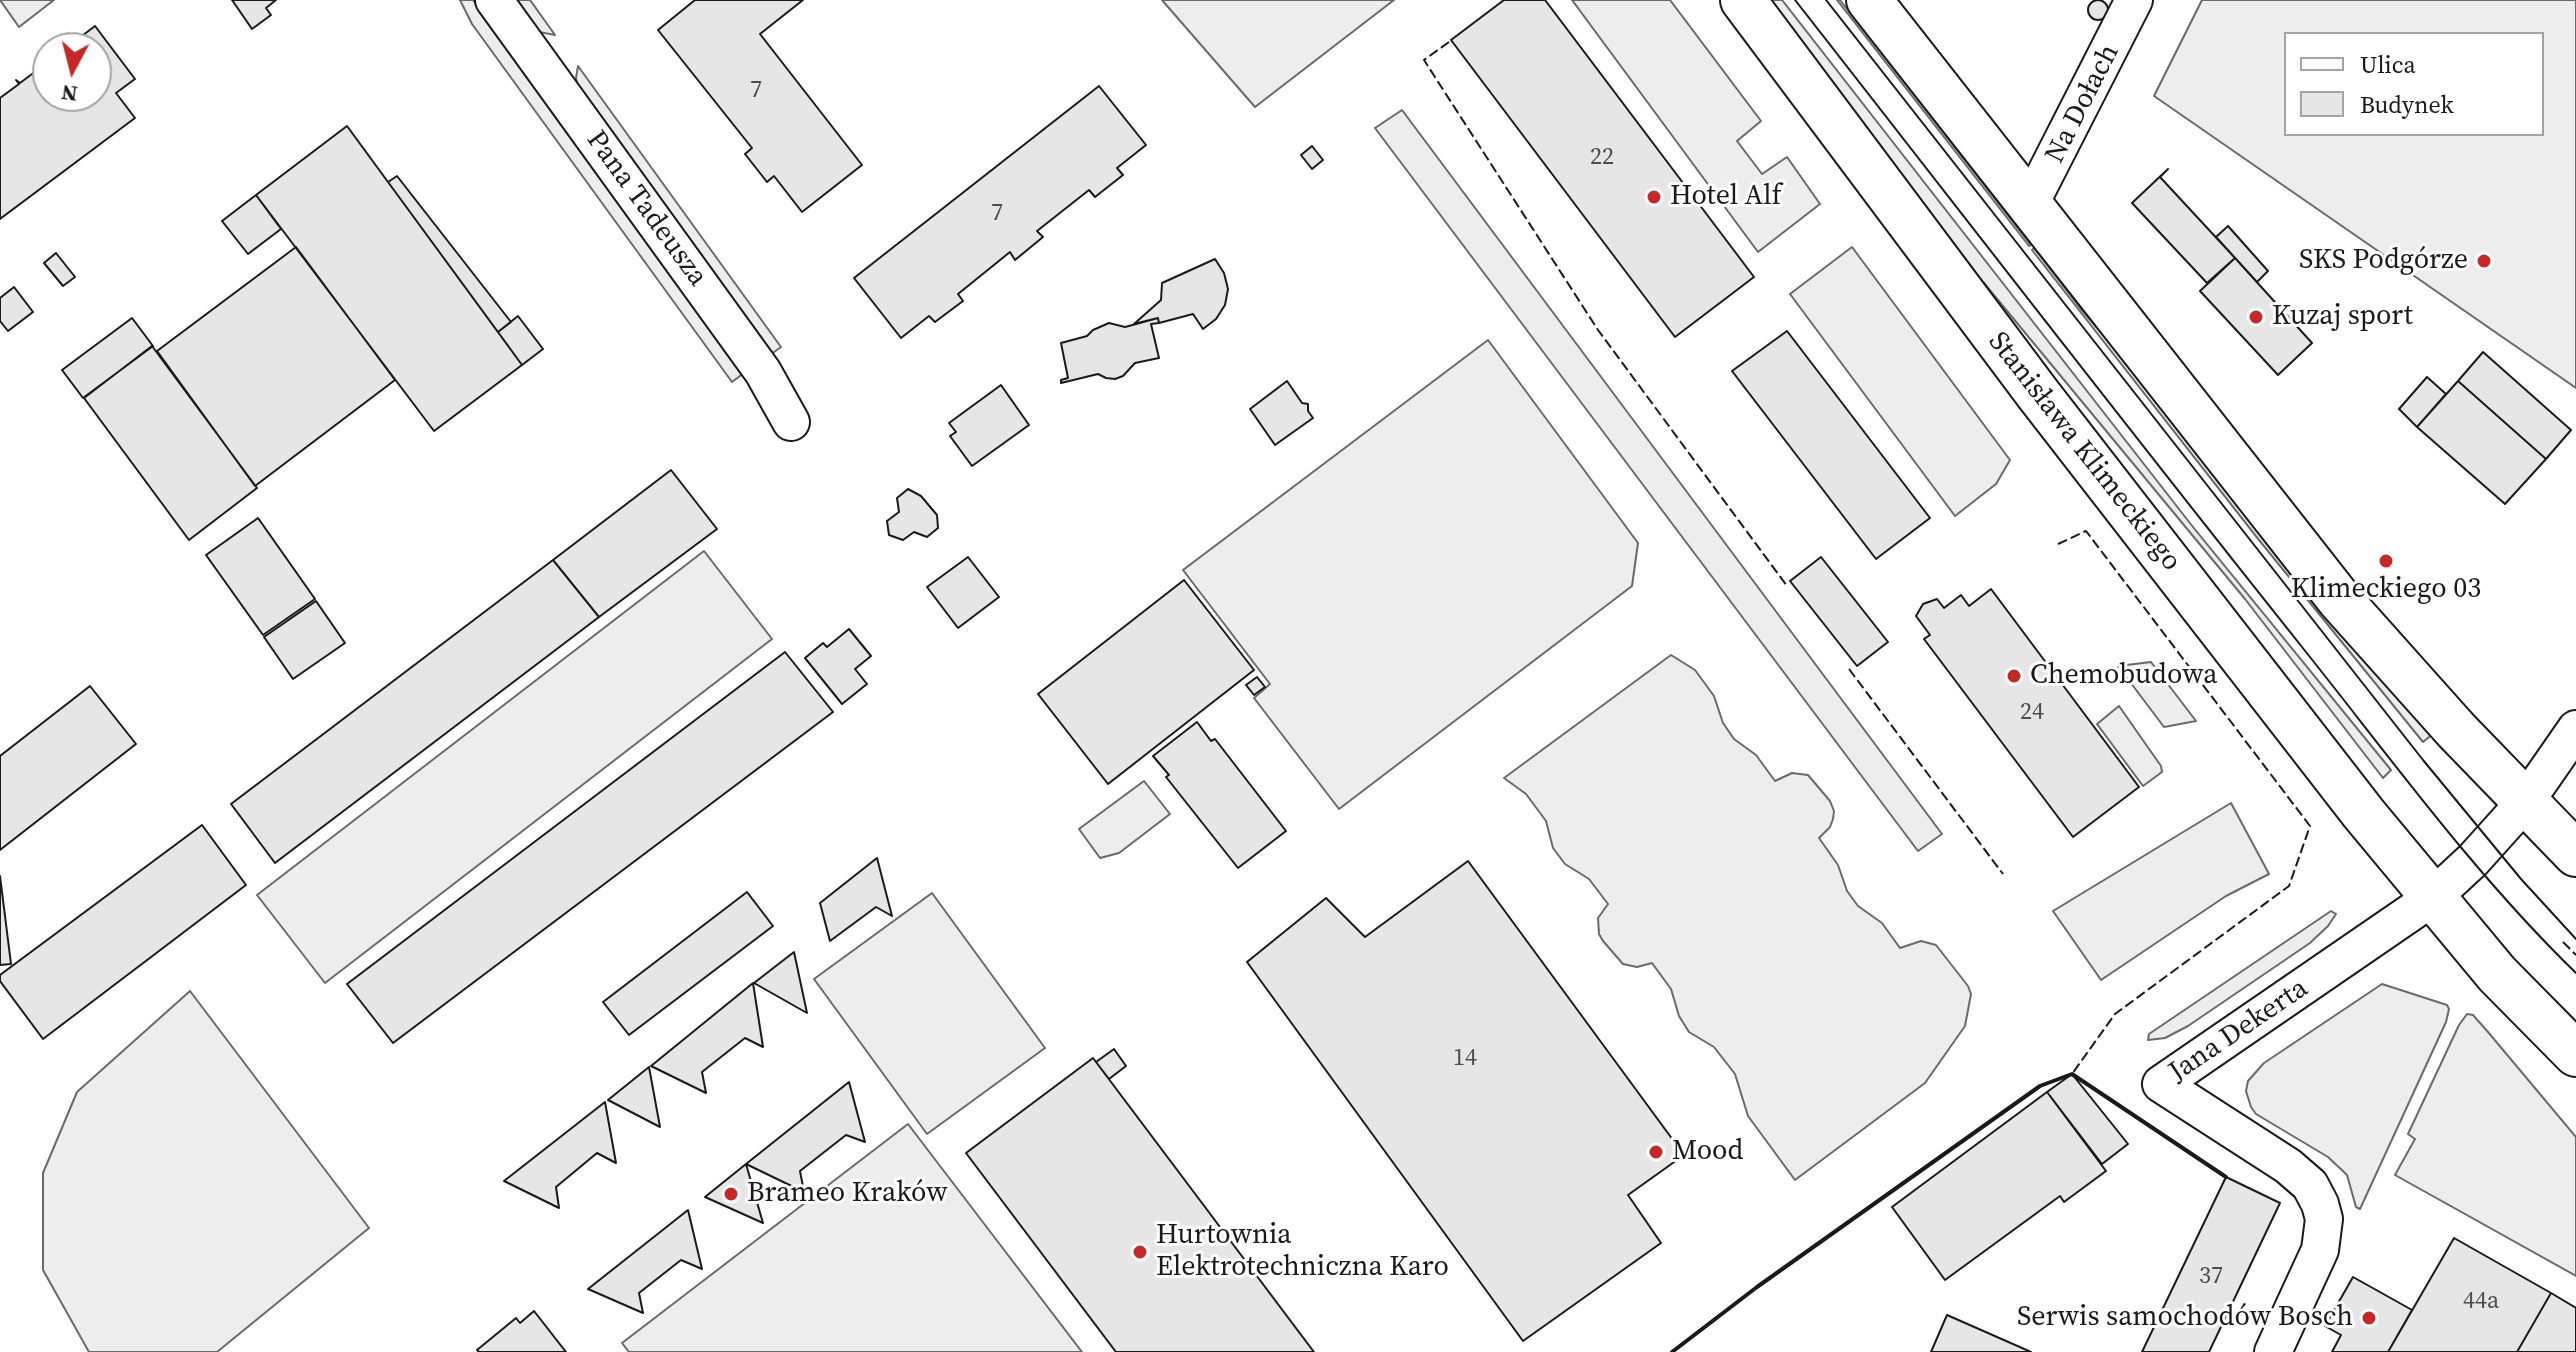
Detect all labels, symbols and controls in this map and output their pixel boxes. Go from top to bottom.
north arrow [32,32,112,112]
legend [2284,32,2544,136]
street label: Na Dołach [2039,39,2127,169]
text: Ulica [2360,48,2416,81]
house number: 7 [750,77,762,105]
text: N [60,78,79,110]
text: Budynek [2360,88,2454,121]
street label: Pana Tadeusza [578,125,714,293]
house number: 22 [1590,144,1614,172]
place label: Hotel Alf [1670,180,1781,214]
marker: Hotel Alf [1645,188,1663,206]
house number: 7 [991,200,1003,228]
place label: SKS Podgórze [2299,244,2468,278]
marker: SKS Podgórze [2475,252,2493,270]
place label: Kuzaj sport [2272,300,2413,334]
marker: Kuzaj sport [2247,308,2265,326]
street label: Stanisława Klimeckiego [1980,326,2188,578]
marker: Klimeckiego 03 [2377,552,2395,570]
place label: Klimeckiego 03 [2291,573,2481,607]
place label: Chemobudowa [2030,659,2217,693]
marker: Chemobudowa [2005,667,2023,685]
house number: 24 [2020,699,2044,727]
street label: Jana Dekerta [2163,972,2315,1090]
house number: 14 [1453,1045,1477,1073]
place label: Mood [1672,1135,1743,1169]
marker: Mood [1647,1143,1665,1161]
place label: Brameo Kraków [747,1177,948,1211]
marker: Brameo Kraków [722,1185,740,1203]
place label: Hurtownia Elektrotechniczna Karo [1156,1219,1449,1285]
marker: Hurtownia Elektrotechniczna Karo [1131,1243,1149,1261]
house number: 37 [2199,1263,2223,1291]
house number: 44a [2463,1288,2499,1316]
place label: Serwis samochodów Bosch [2017,1301,2353,1335]
marker: Serwis samochodów Bosch [2360,1309,2378,1327]

